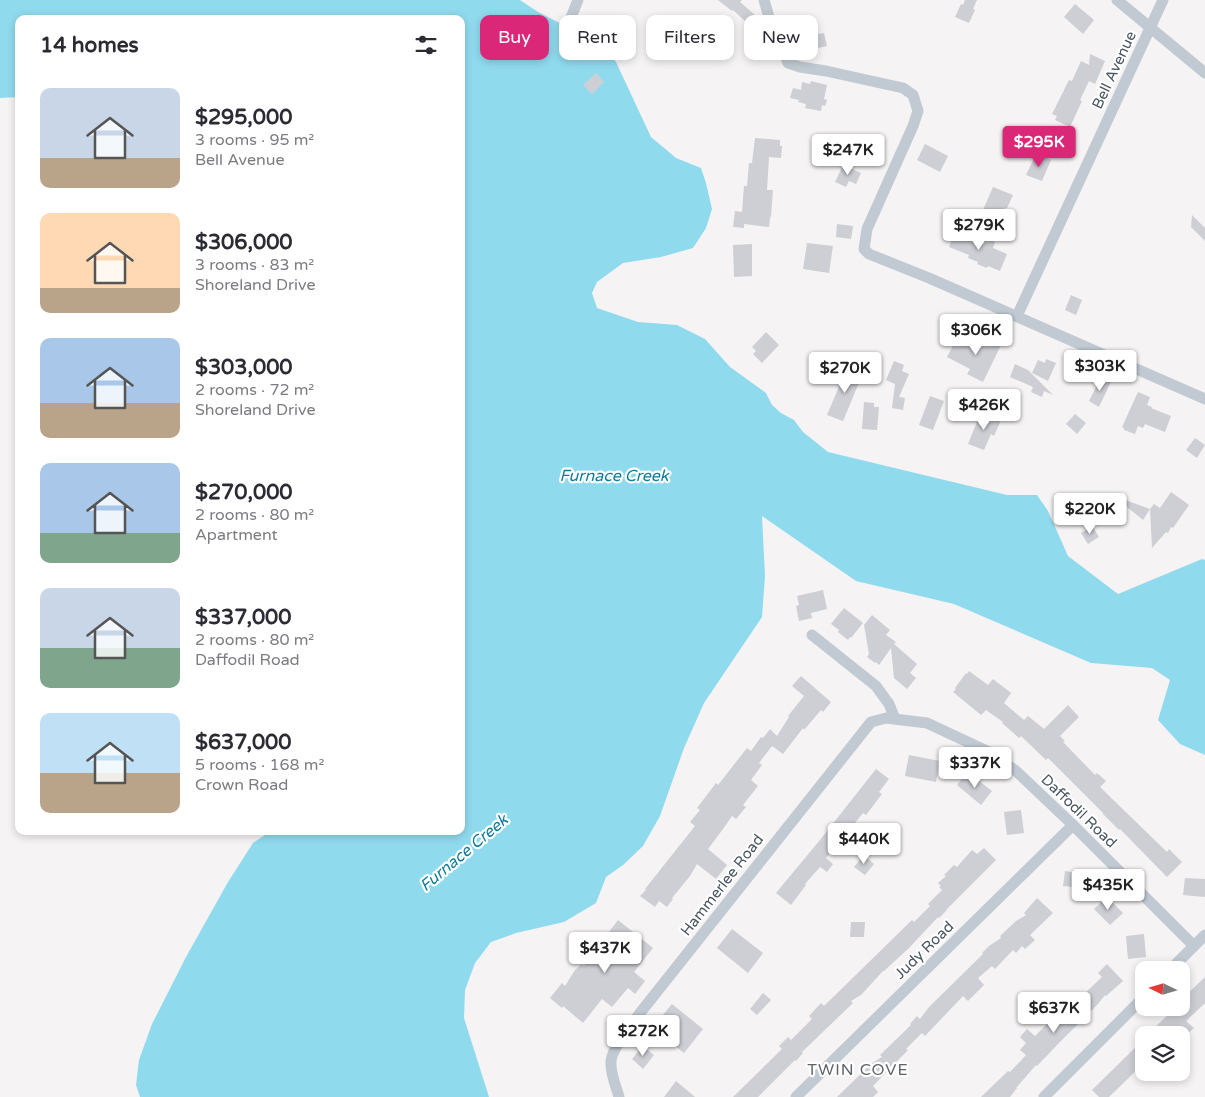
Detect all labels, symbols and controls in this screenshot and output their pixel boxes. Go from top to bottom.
chip: Buy [480,15,549,60]
chip: Rent [559,15,636,60]
chip: Filters [646,15,734,60]
chip: New [744,15,818,60]
street label: Bell Avenue [1088,28,1140,112]
icon: filters [412,31,440,59]
text: 14 homes [40,33,139,58]
text: $295,000 [195,105,292,130]
icon: home [80,108,140,168]
pin: $295K [1004,126,1074,168]
text: 3 rooms · 95 m² [195,130,314,150]
text: $295K [1014,132,1064,152]
pin: $247K [813,134,883,176]
text: $247K [823,140,873,160]
text: Bell Avenue [195,150,284,170]
pin: $279K [944,208,1014,251]
text: $279K [954,215,1004,235]
text: $306,000 [195,230,293,255]
icon: home [80,233,140,293]
text: 3 rooms · 83 m² [195,255,314,275]
text: Shoreland Drive [195,275,316,295]
pin: $306K [941,314,1011,356]
text: $306K [951,320,1001,340]
pin: $303K [1065,350,1135,392]
pin: $270K [810,352,880,394]
text: $303,000 [195,355,293,380]
text: $303K [1075,356,1125,376]
icon: home [80,358,140,418]
text: $270K [820,358,870,378]
text: 2 rooms · 72 m² [195,380,314,400]
pin: $426K [949,388,1019,431]
text: $426K [959,395,1009,415]
text: Shoreland Drive [195,400,316,420]
water label: Furnace Creek [559,466,670,486]
text: $270,000 [195,480,293,505]
icon: home [80,483,140,543]
pin: $220K [1055,492,1125,535]
text: $220K [1065,499,1115,519]
text: 2 rooms · 80 m² [195,505,314,525]
text: Apartment [195,525,278,545]
text: $337,000 [195,605,291,630]
icon: home [80,608,140,668]
text: 2 rooms · 80 m² [195,630,314,650]
text: Daffodil Road [195,650,300,670]
text: $637,000 [195,730,291,755]
icon: home [80,733,140,793]
pin: $337K [940,746,1010,789]
text: $337K [950,753,1000,773]
text: 5 rooms · 168 m² [195,755,324,775]
street label: Daffodil Road [1037,770,1121,852]
text: Crown Road [195,775,288,795]
water label: Furnace Creek [416,809,513,896]
pin: $440K [829,822,899,865]
text: $440K [839,829,889,849]
street label: Hammerlee Road [677,831,767,939]
pin: $435K [1073,868,1143,911]
text: $435K [1083,875,1133,895]
street label: Judy Road [891,917,957,983]
pin: $437K [570,932,640,974]
text: $437K [580,938,630,958]
north arrow [1135,961,1190,1016]
map controls [1135,961,1190,1081]
pin: $637K [1019,992,1089,1034]
text: $637K [1029,998,1079,1018]
pin: $272K [608,1014,678,1057]
text: $272K [618,1021,668,1041]
button: layers [1135,1026,1190,1081]
district label: TWIN COVE [807,1060,909,1080]

